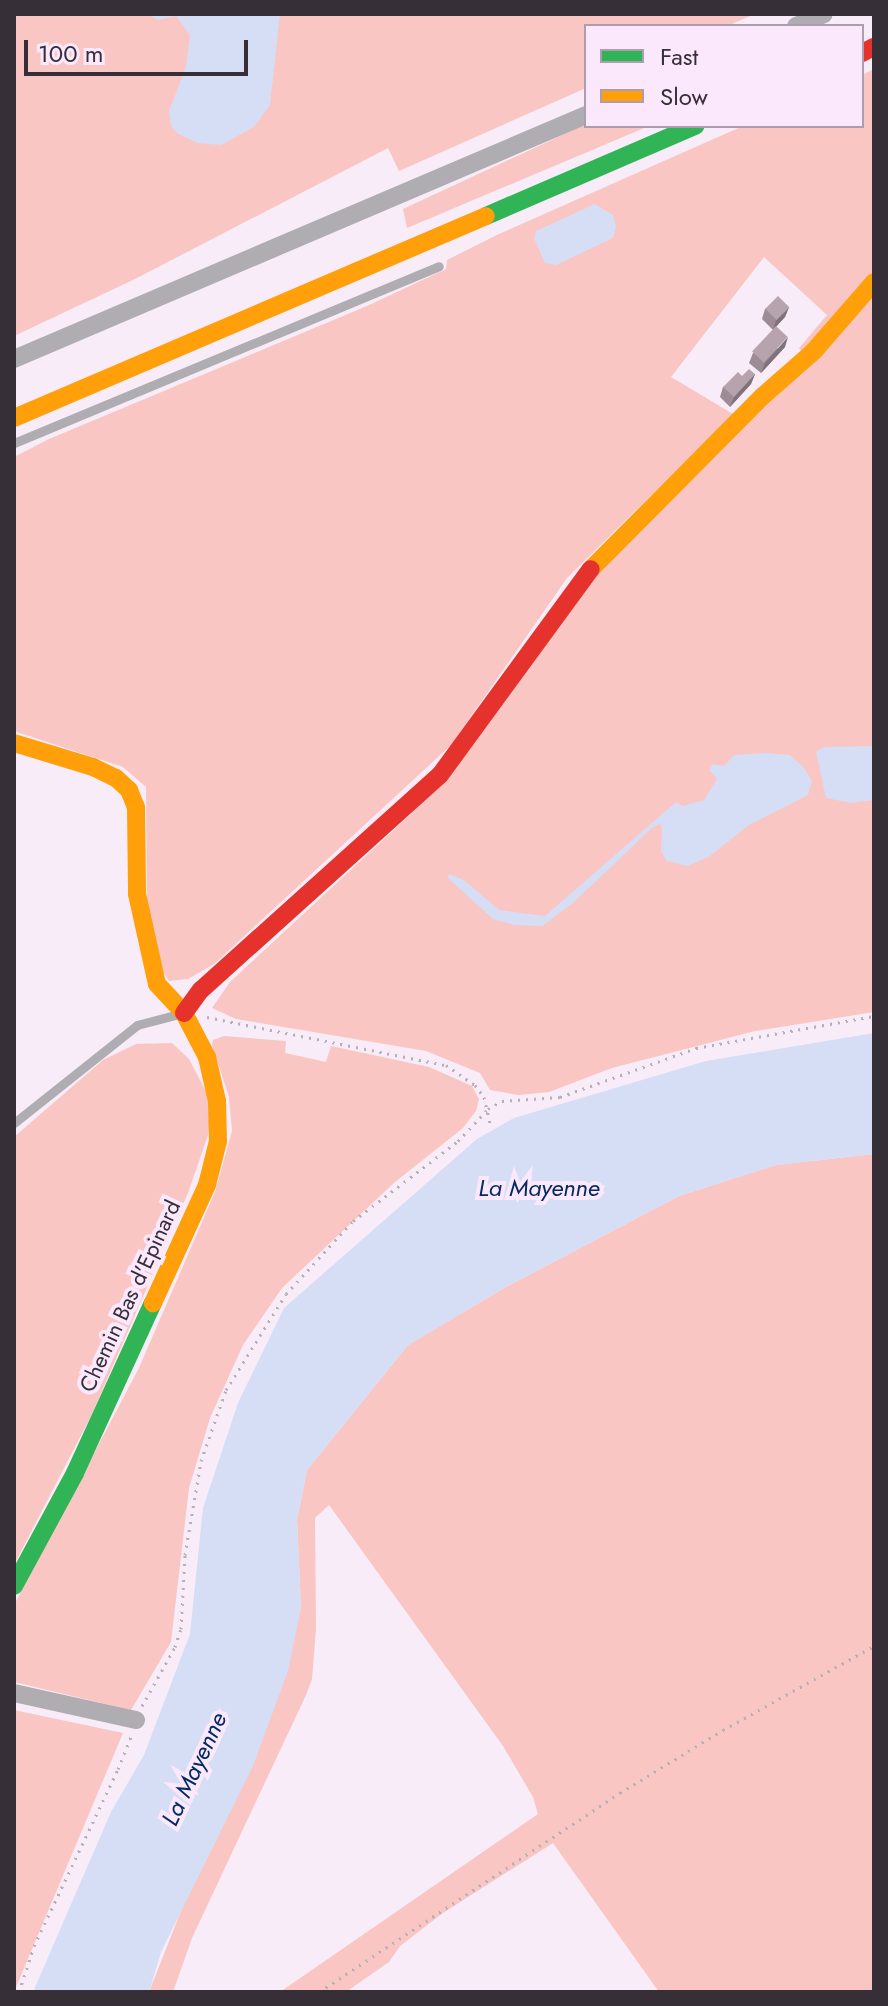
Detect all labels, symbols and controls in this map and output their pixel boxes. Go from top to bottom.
scale bar [28,24,252,74]
legend [584,24,864,128]
text: 100 m [38,36,104,71]
text: Fast [660,39,698,74]
text: Slow [660,79,708,114]
water label: La Mayenne [478,1174,600,1202]
street label: Chemin Bas d'Epinard [74,1196,186,1396]
water label: La Mayenne [155,1708,233,1830]

